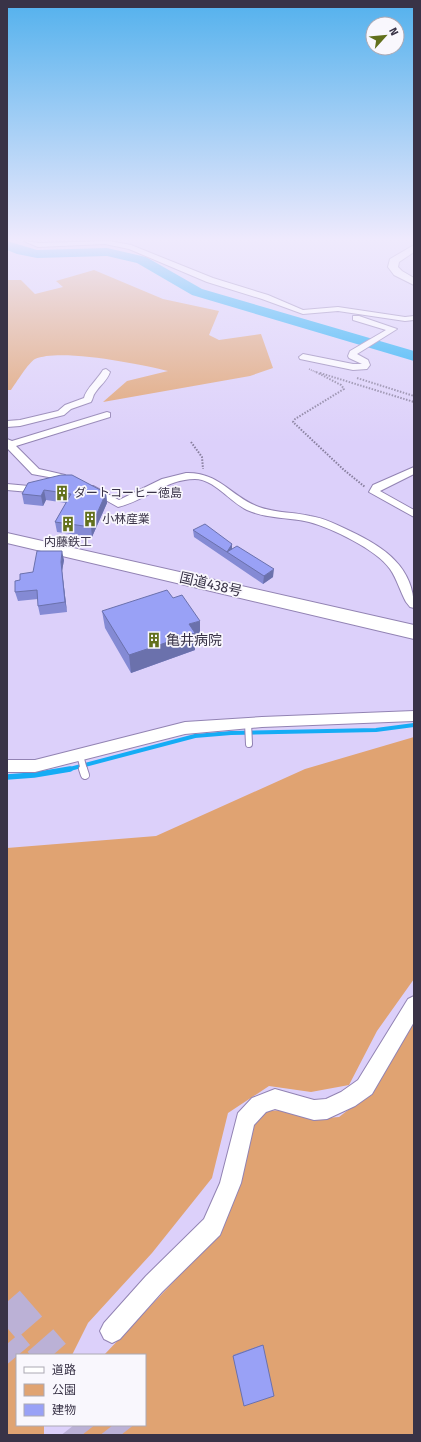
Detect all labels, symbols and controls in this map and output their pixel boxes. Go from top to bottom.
north arrow [365,16,405,56]
text: N [386,25,401,38]
building icon: ダートコーヒー徳島 [53,484,71,502]
place label: ダートコーヒー徳島 [74,486,182,500]
building icon: 小林産業 [81,510,99,528]
place label: 小林産業 [102,512,150,526]
building icon: 内藤鉄工 [59,515,77,533]
place label: 内藤鉄工 [44,535,92,549]
street label: 国道438号 [178,569,244,600]
building icon: 亀井病院 [145,631,163,649]
place label: 亀井病院 [166,632,222,649]
legend [16,1354,146,1426]
text: 道路 [52,1363,76,1377]
text: 公園 [52,1383,76,1397]
text: 建物 [52,1403,76,1417]

